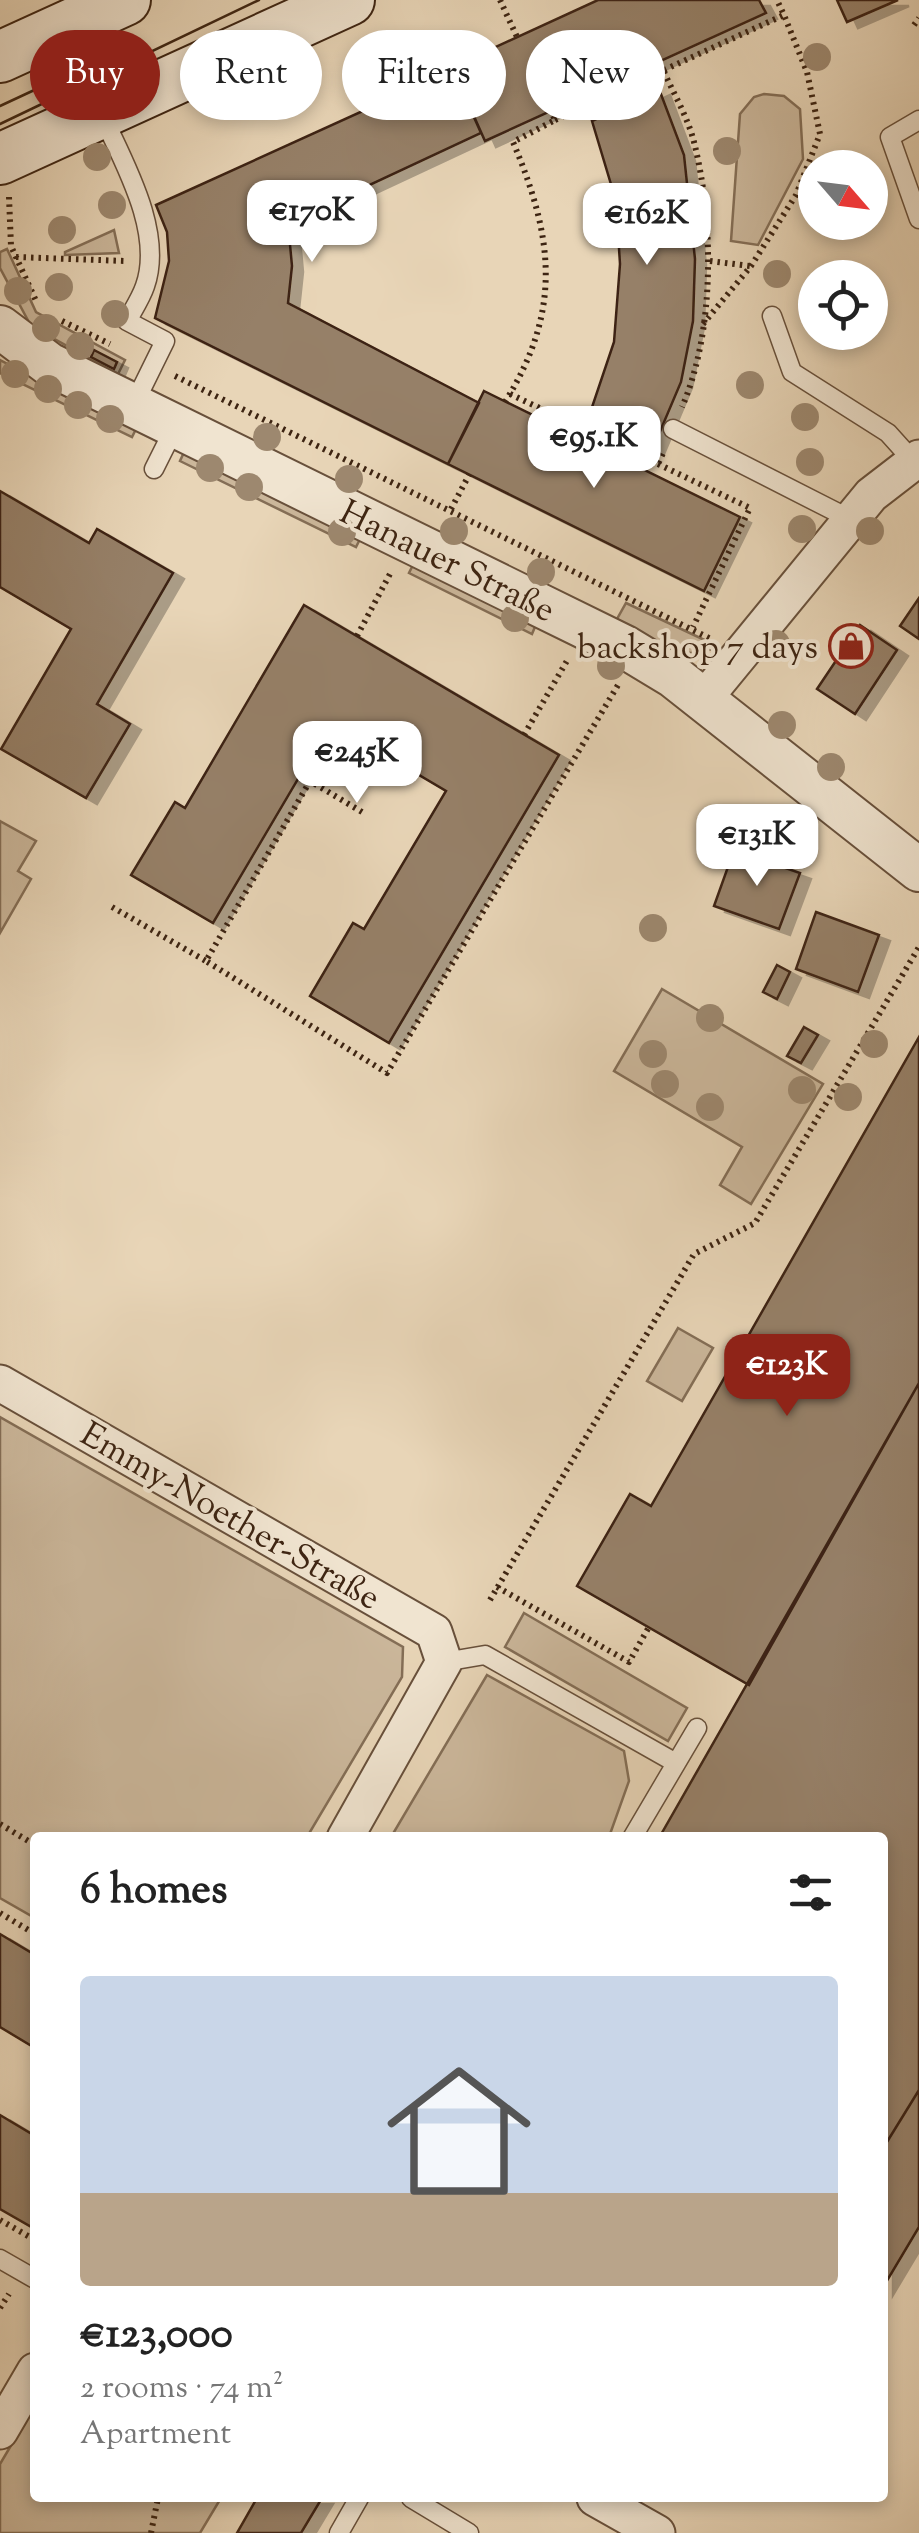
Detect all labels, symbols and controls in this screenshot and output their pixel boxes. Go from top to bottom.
chip: Buy [30,30,160,120]
chip: Rent [180,30,322,120]
chip: Filters [342,30,506,120]
chip: New [526,30,665,120]
north arrow [798,150,888,240]
map controls [798,150,888,350]
pin: €170K [242,180,382,265]
pin: €162K [577,183,717,268]
text: €170K [269,189,355,235]
text: €162K [605,192,689,238]
button: locate [798,260,888,350]
pin: €95.1K [513,406,675,491]
text: €95.1K [550,415,638,461]
street label: Hanauer Straße [330,489,563,637]
shop icon: backshop 7 days [828,623,874,669]
place label: backshop 7 days [577,624,818,675]
pin: €245K [287,721,427,806]
text: €245K [315,730,399,776]
pin: €131K [687,804,827,889]
text: €131K [718,813,796,859]
pin: €123K [717,1334,857,1419]
text: €123K [746,1343,828,1389]
street label: Emmy-Noether-Straße [70,1411,389,1625]
text: 6 homes [80,1862,227,1922]
icon: filters [783,1865,838,1920]
icon: home [369,2041,549,2221]
text: €123,000 [80,2306,233,2366]
text: 2 rooms · 74 m² [80,2366,284,2412]
text: Apartment [80,2412,231,2458]

